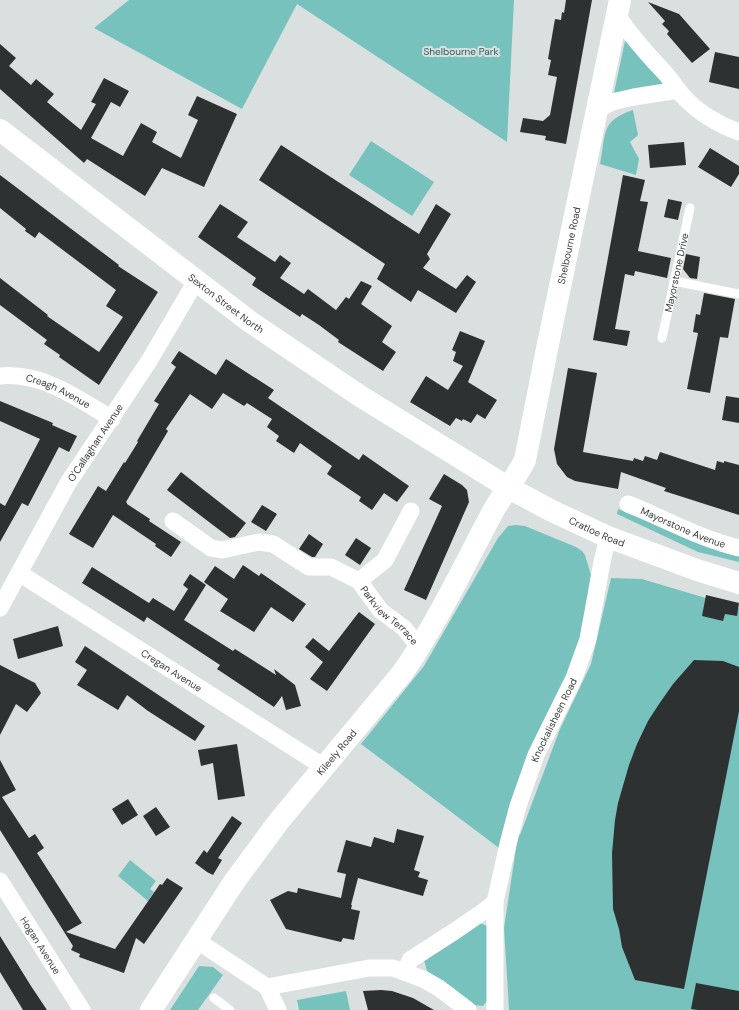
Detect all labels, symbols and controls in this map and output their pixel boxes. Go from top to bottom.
park label: Shelbourne Park [424,45,498,58]
street label: Shelbourne Road [555,206,584,285]
street label: Mayorstone Drive [662,231,692,313]
street label: Sexton Street North [186,271,267,336]
street label: Creagh Avenue [25,371,93,411]
street label: O'Callaghan Avenue [65,401,126,484]
street label: Mayorstone Avenue [639,504,727,551]
street label: Cratloe Road [567,514,627,550]
street label: Parkview Terrace [358,583,421,648]
street label: Cregan Avenue [139,646,205,695]
street label: Knockalisheen Road [528,676,580,764]
street label: Kileely Road [314,727,360,778]
street label: Hogan Avenue [17,914,64,977]

